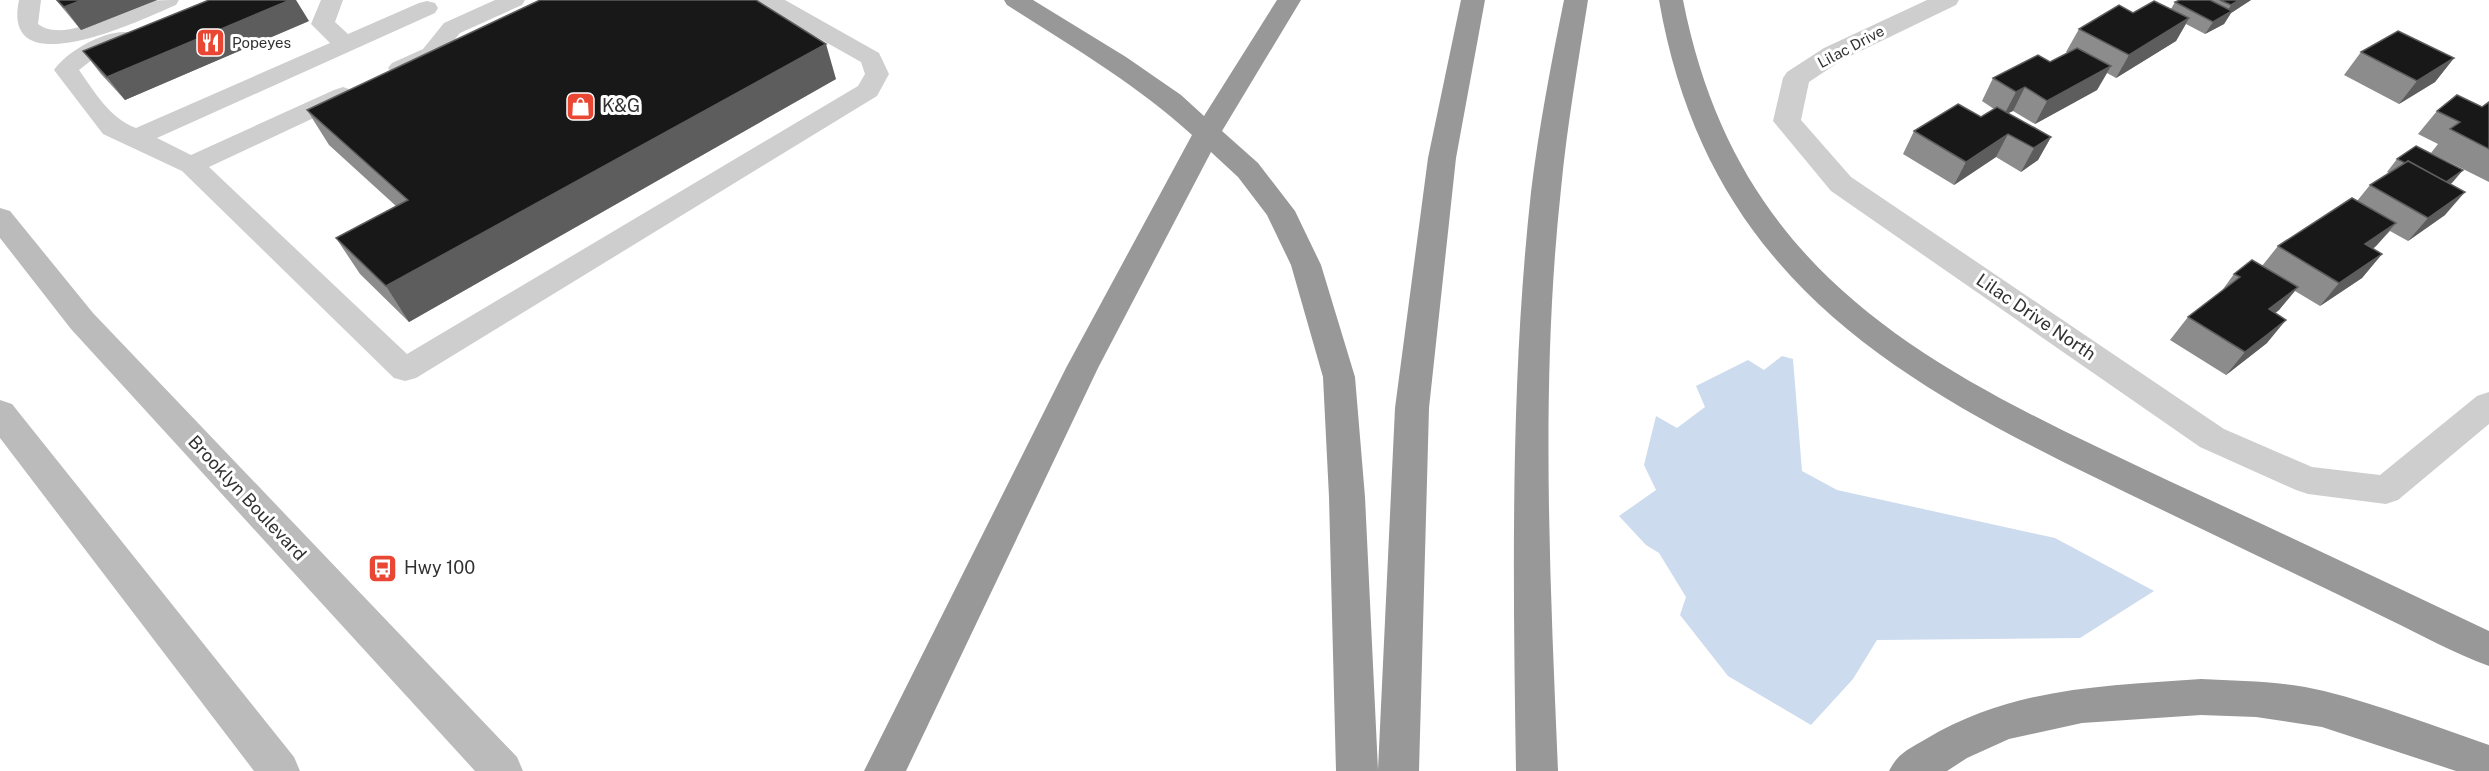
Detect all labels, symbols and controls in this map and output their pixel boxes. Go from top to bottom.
street label: Lilac Drive [1815,22,1887,71]
restaurant icon: Popeyes [195,27,227,59]
place label: Popeyes [232,34,291,51]
shop icon: K&G [565,90,597,122]
place label: K&G [602,95,640,116]
street label: Lilac Drive North [1973,269,2100,364]
street label: Brooklyn Boulevard [184,431,311,565]
bus stop icon: Hwy 100 [367,552,399,584]
place label: Hwy 100 [404,557,475,578]

